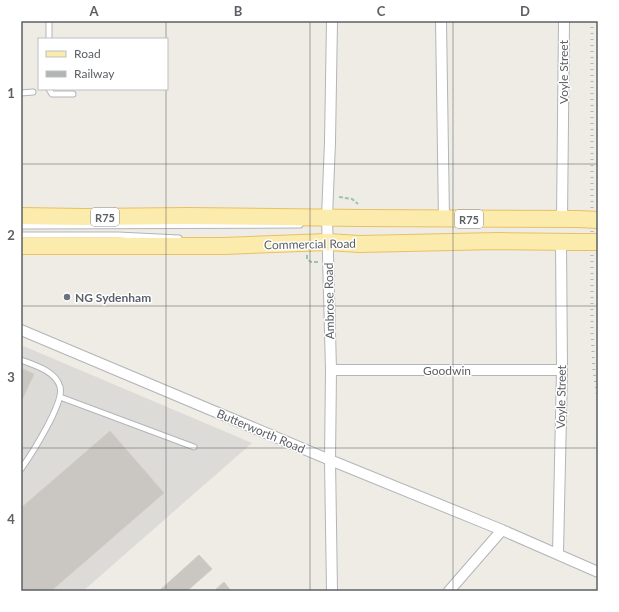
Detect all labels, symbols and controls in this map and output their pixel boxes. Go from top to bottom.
text: A [88,3,99,19]
text: B [234,3,243,19]
text: C [377,3,386,19]
text: D [520,3,530,19]
legend [38,38,168,90]
street label: Voyle Street [556,39,571,104]
text: Road [74,46,101,61]
text: Railway [74,66,115,81]
text: 1 [7,85,15,101]
road number: R75 [91,208,119,226]
road number: R75 [455,210,483,228]
text: 2 [7,227,15,243]
street label: Commercial Road [264,236,356,252]
street label: Ambrose Road [321,262,337,340]
place label: NG Sydenham [75,290,151,305]
marker: NG Sydenham [62,292,72,302]
street label: Goodwin [423,363,471,378]
street label: Voyle Street [553,364,569,429]
text: 3 [7,369,15,385]
street label: Butterworth Road [215,406,307,456]
text: 4 [7,511,15,527]

